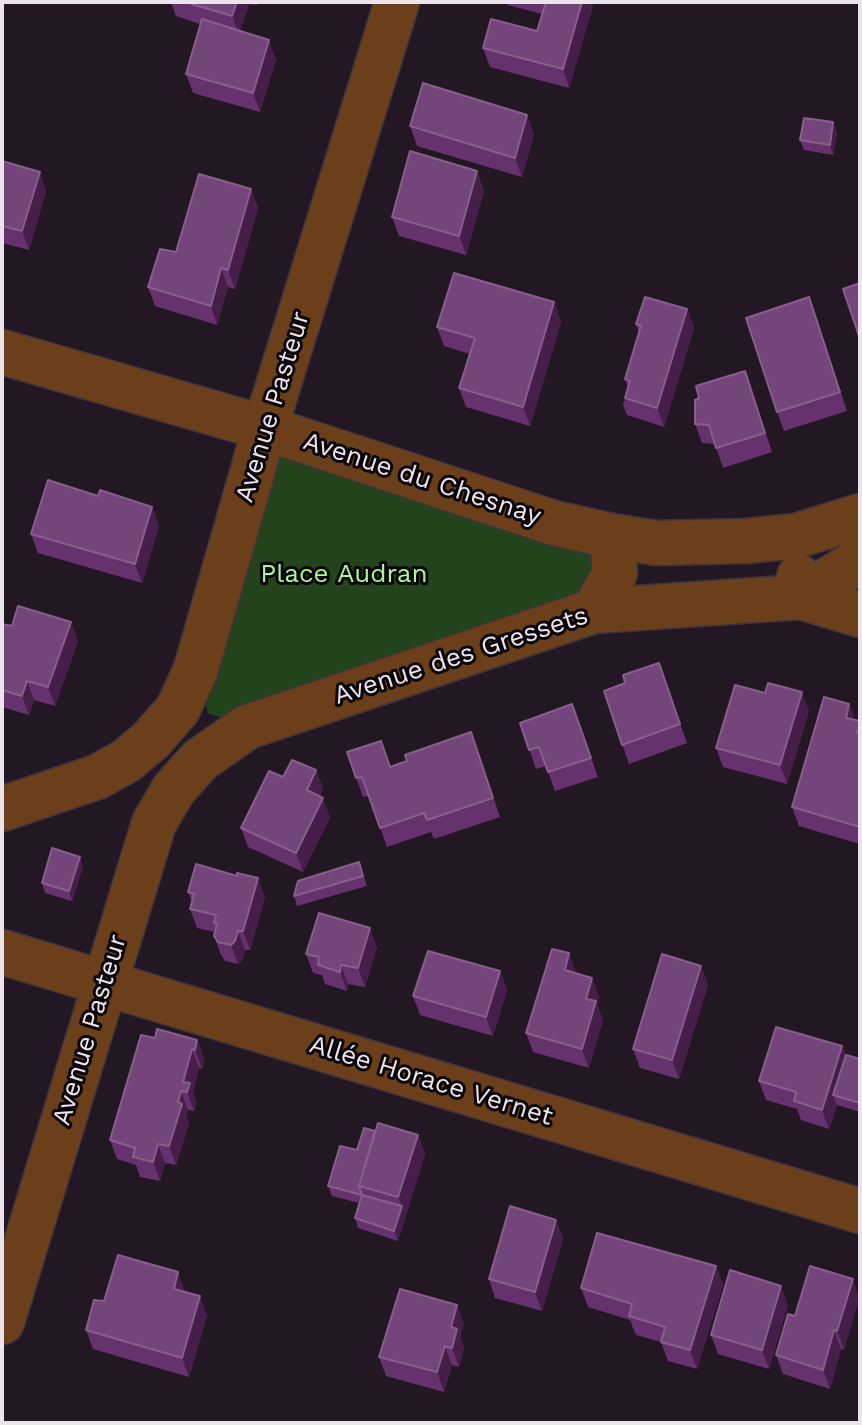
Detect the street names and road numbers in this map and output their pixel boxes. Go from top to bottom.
street label: Avenue Pasteur [229,308,317,506]
street label: Avenue du Chesnay [299,426,545,532]
street label: Avenue des Gressets [330,600,592,712]
street label: Avenue Pasteur [46,931,134,1129]
street label: Allée Horace Vernet [306,1029,556,1133]

